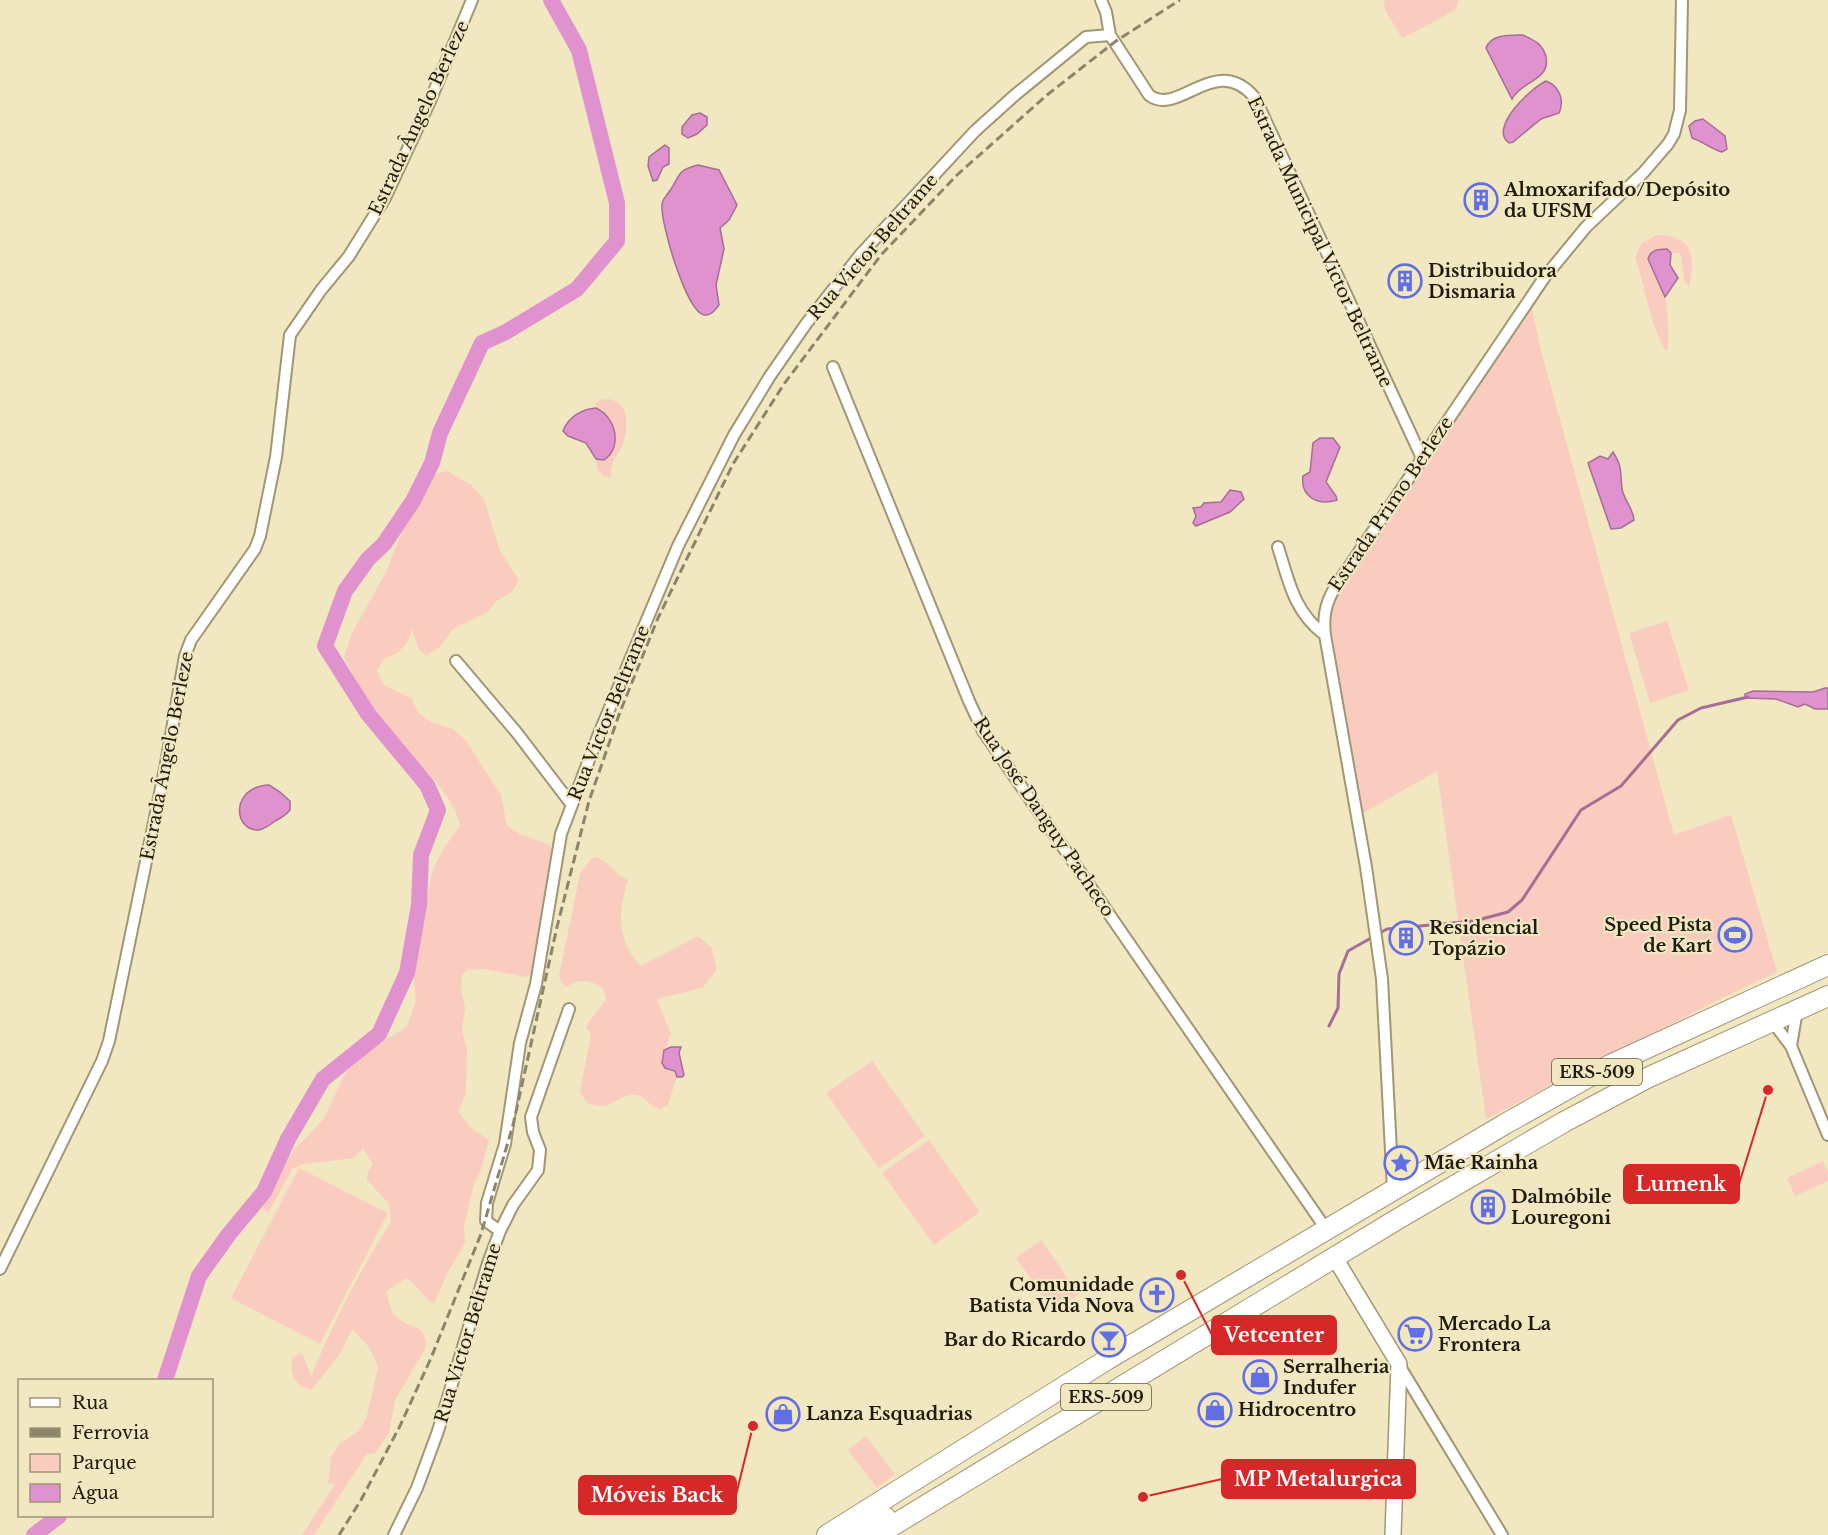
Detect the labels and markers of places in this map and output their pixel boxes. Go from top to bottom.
place label: Almoxarifado/Depósito da UFSM [1503,179,1730,222]
building icon: Almoxarifado/Depósito da UFSM [1463,182,1499,218]
place label: Distribuidora Dismaria [1428,260,1557,303]
building icon: Distribuidora Dismaria [1387,263,1423,299]
place label: Speed Pista de Kart [1604,914,1713,957]
place label: Residencial Topázio [1429,917,1539,960]
sports icon: Speed Pista de Kart [1717,917,1753,953]
building icon: Residencial Topázio [1388,920,1424,956]
place icon: Mãe Rainha [1383,1145,1419,1181]
place label: Mãe Rainha [1424,1152,1539,1174]
callout: Lumenk [1624,1165,1739,1203]
place label: Dalmóbile Louregoni [1511,1186,1612,1229]
building icon: Dalmóbile Louregoni [1470,1189,1506,1225]
place label: Comunidade Batista Vida Nova [969,1274,1135,1317]
church icon: Comunidade Batista Vida Nova [1139,1277,1175,1313]
place label: Mercado La Frontera [1438,1313,1552,1356]
callout: Vetcenter [1212,1316,1336,1354]
supermarket icon: Mercado La Frontera [1397,1316,1433,1352]
bar icon: Bar do Ricardo [1091,1322,1127,1358]
place label: Bar do Ricardo [944,1329,1086,1351]
place label: Serralheria Indufer [1283,1356,1390,1399]
shop icon: Serralheria Indufer [1242,1359,1278,1395]
shop icon: Hidrocentro [1197,1392,1233,1428]
shop icon: Lanza Esquadrias [765,1396,801,1432]
place label: Hidrocentro [1238,1399,1356,1421]
place label: Lanza Esquadrias [806,1403,972,1425]
callout: MP Metalurgica [1222,1460,1415,1498]
callout: Móveis Back [579,1476,736,1514]

